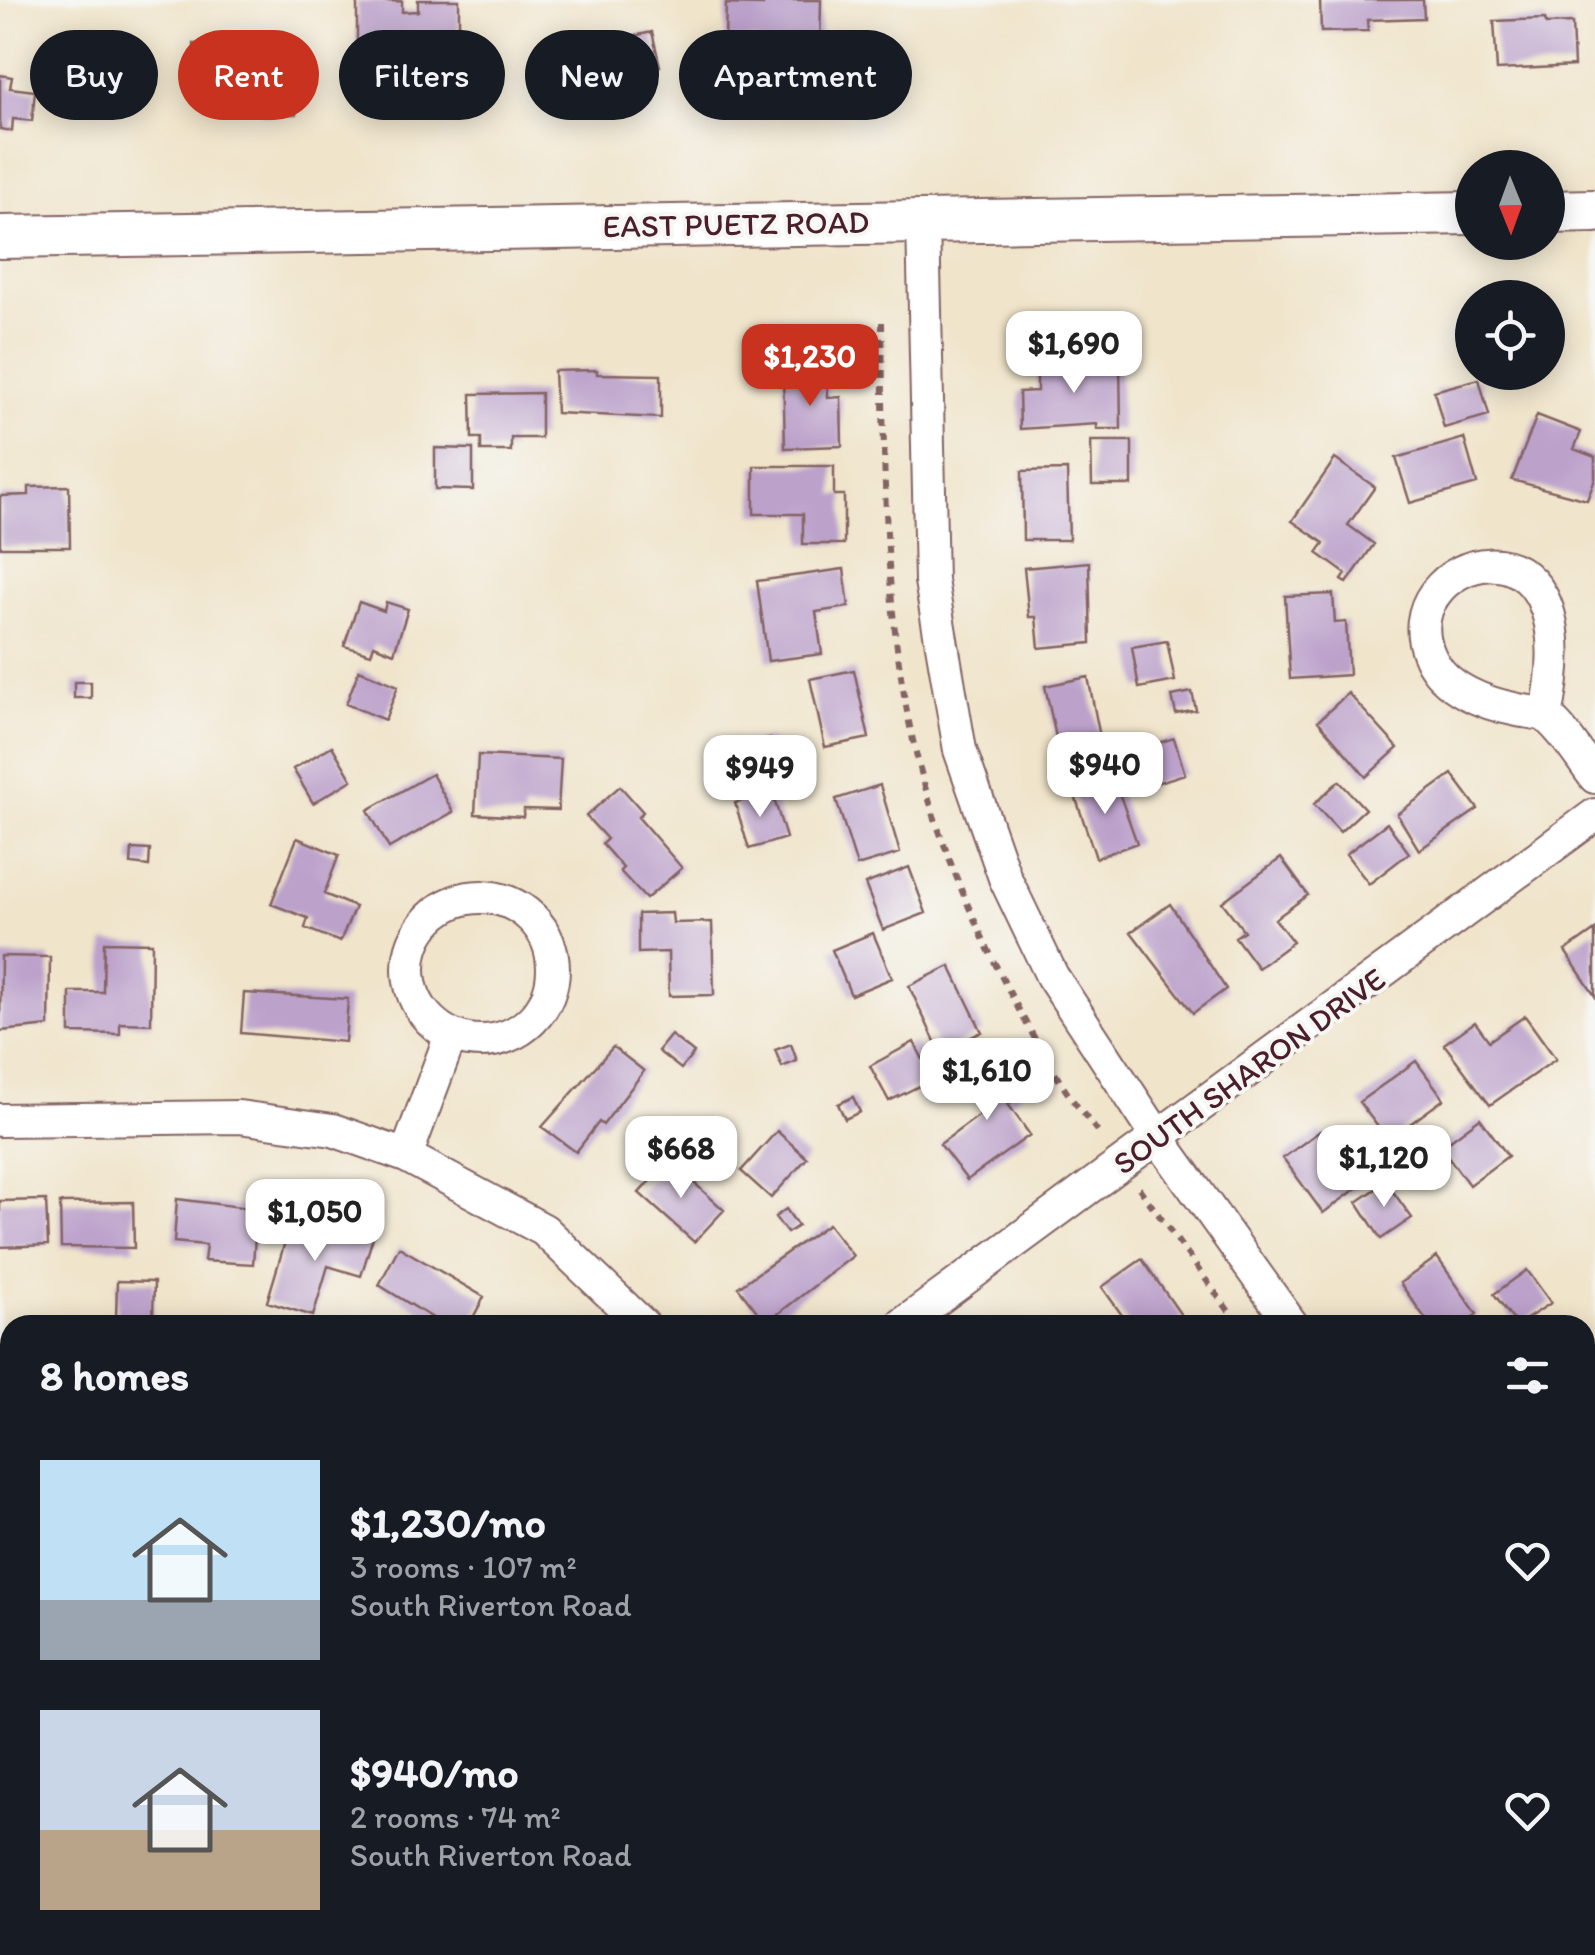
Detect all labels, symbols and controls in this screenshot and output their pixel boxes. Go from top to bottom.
chip: Buy [30,30,158,120]
chip: Rent [178,30,319,120]
chip: Filters [339,30,505,120]
chip: New [525,30,659,120]
chip: Apartment [679,30,912,120]
north arrow [1455,150,1565,260]
map controls [1455,150,1565,390]
street label: EAST PUETZ ROAD [602,203,870,245]
button: locate [1455,280,1565,390]
pin: $1,690 [993,311,1155,396]
pin: $1,230 [729,324,891,409]
text: $1,690 [1028,324,1120,362]
text: $1,230 [764,337,856,375]
pin: $940 [1046,732,1164,817]
pin: $949 [701,735,819,820]
text: $940 [1069,745,1141,783]
text: $949 [726,748,794,786]
street label: SOUTH SHARON DRIVE [1106,960,1392,1182]
pin: $1,610 [906,1038,1068,1123]
text: $1,610 [942,1051,1032,1089]
pin: $668 [622,1116,740,1201]
pin: $1,120 [1303,1125,1465,1210]
text: $668 [647,1129,715,1167]
text: $1,120 [1339,1138,1429,1176]
pin: $1,050 [234,1179,396,1264]
text: $1,050 [268,1192,362,1230]
icon: filters [1500,1348,1555,1403]
text: 8 homes [40,1350,189,1401]
text: $1,230/mo [350,1497,546,1548]
icon: home [120,1500,240,1620]
icon: heart [1500,1533,1555,1588]
text: 3 rooms · 107 m² [350,1548,577,1586]
text: South Riverton Road [350,1586,632,1624]
text: $940/mo [350,1747,519,1798]
icon: home [120,1750,240,1870]
icon: heart [1500,1783,1555,1838]
text: 2 rooms · 74 m² [350,1798,561,1836]
text: South Riverton Road [350,1836,632,1874]

